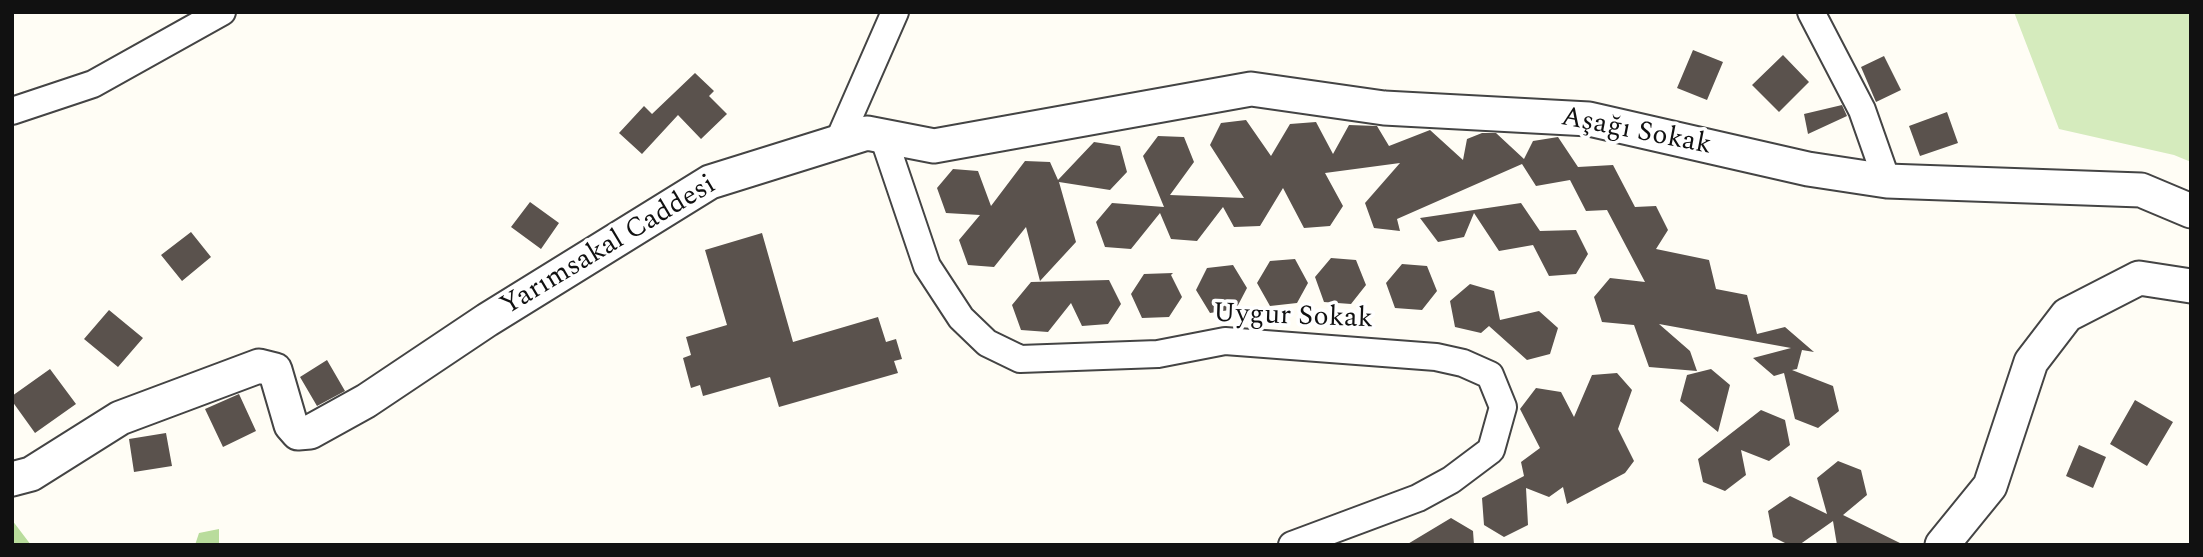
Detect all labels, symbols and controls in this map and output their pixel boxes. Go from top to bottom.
street label: Aşağı Sokak [1558,102,1714,164]
street label: Yarımsakal Caddesi [495,169,723,325]
street label: Uygur Sokak [1212,298,1374,338]

